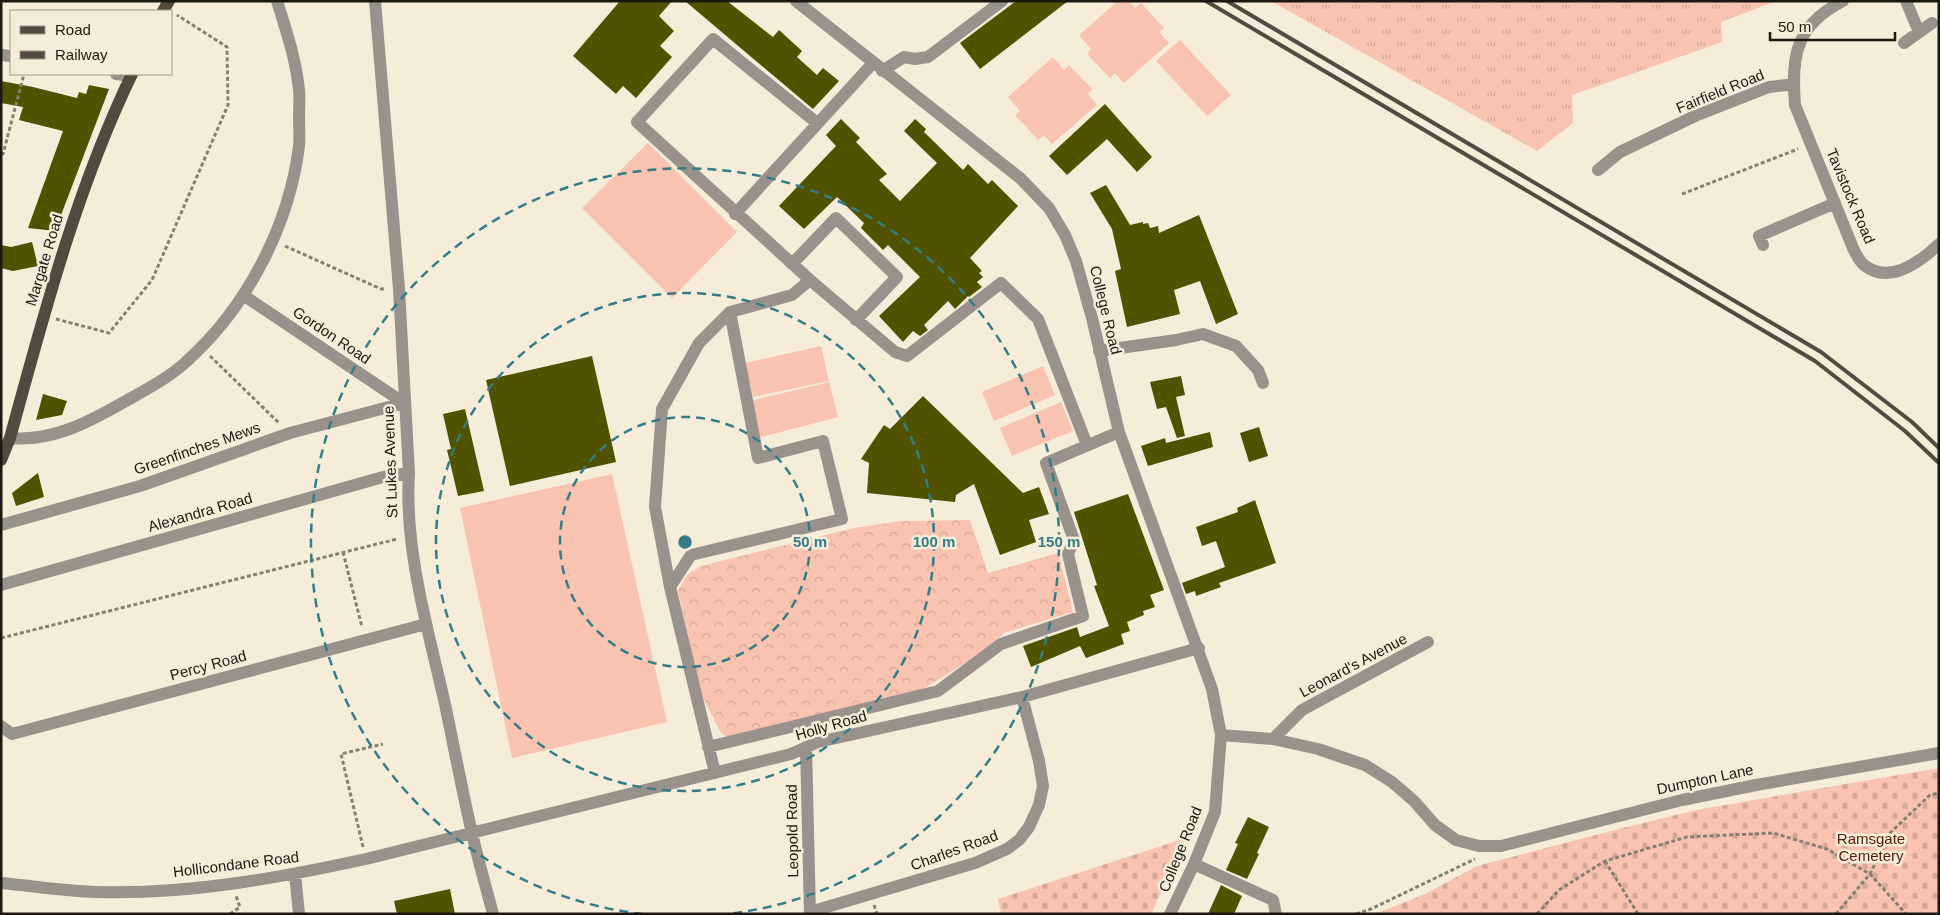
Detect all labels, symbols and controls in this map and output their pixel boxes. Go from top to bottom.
legend [10,10,172,75]
scale bar [1770,10,1895,42]
text: 50 m [1778,18,1811,35]
text: Road [55,21,91,38]
text: Railway [55,46,108,63]
street label: Fairfield Road [1674,66,1766,116]
street label: Tavistock Road [1823,146,1879,246]
street label: Margate Road [22,212,66,308]
street label: College Road [1087,264,1125,356]
street label: Gordon Road [290,303,374,367]
street label: St Lukes Avenue [380,406,400,518]
street label: Greenfinches Mews [132,418,262,478]
street label: Alexandra Road [146,489,254,535]
centre of rings [676,533,694,551]
text: 50 m [793,533,827,550]
text: 100 m [913,533,955,550]
text: 150 m [1038,533,1080,550]
street label: Leonard's Avenue [1296,629,1410,701]
street label: Percy Road [168,647,248,683]
street label: Holly Road [793,707,869,743]
street label: Dumpton Lane [1655,760,1755,798]
street label: Leopold Road [783,784,801,878]
street label: College Road [1155,804,1205,894]
street label: Charles Road [908,826,1000,874]
park label: Ramsgate Cemetery [1837,830,1905,864]
street label: Hollicondane Road [172,848,300,880]

